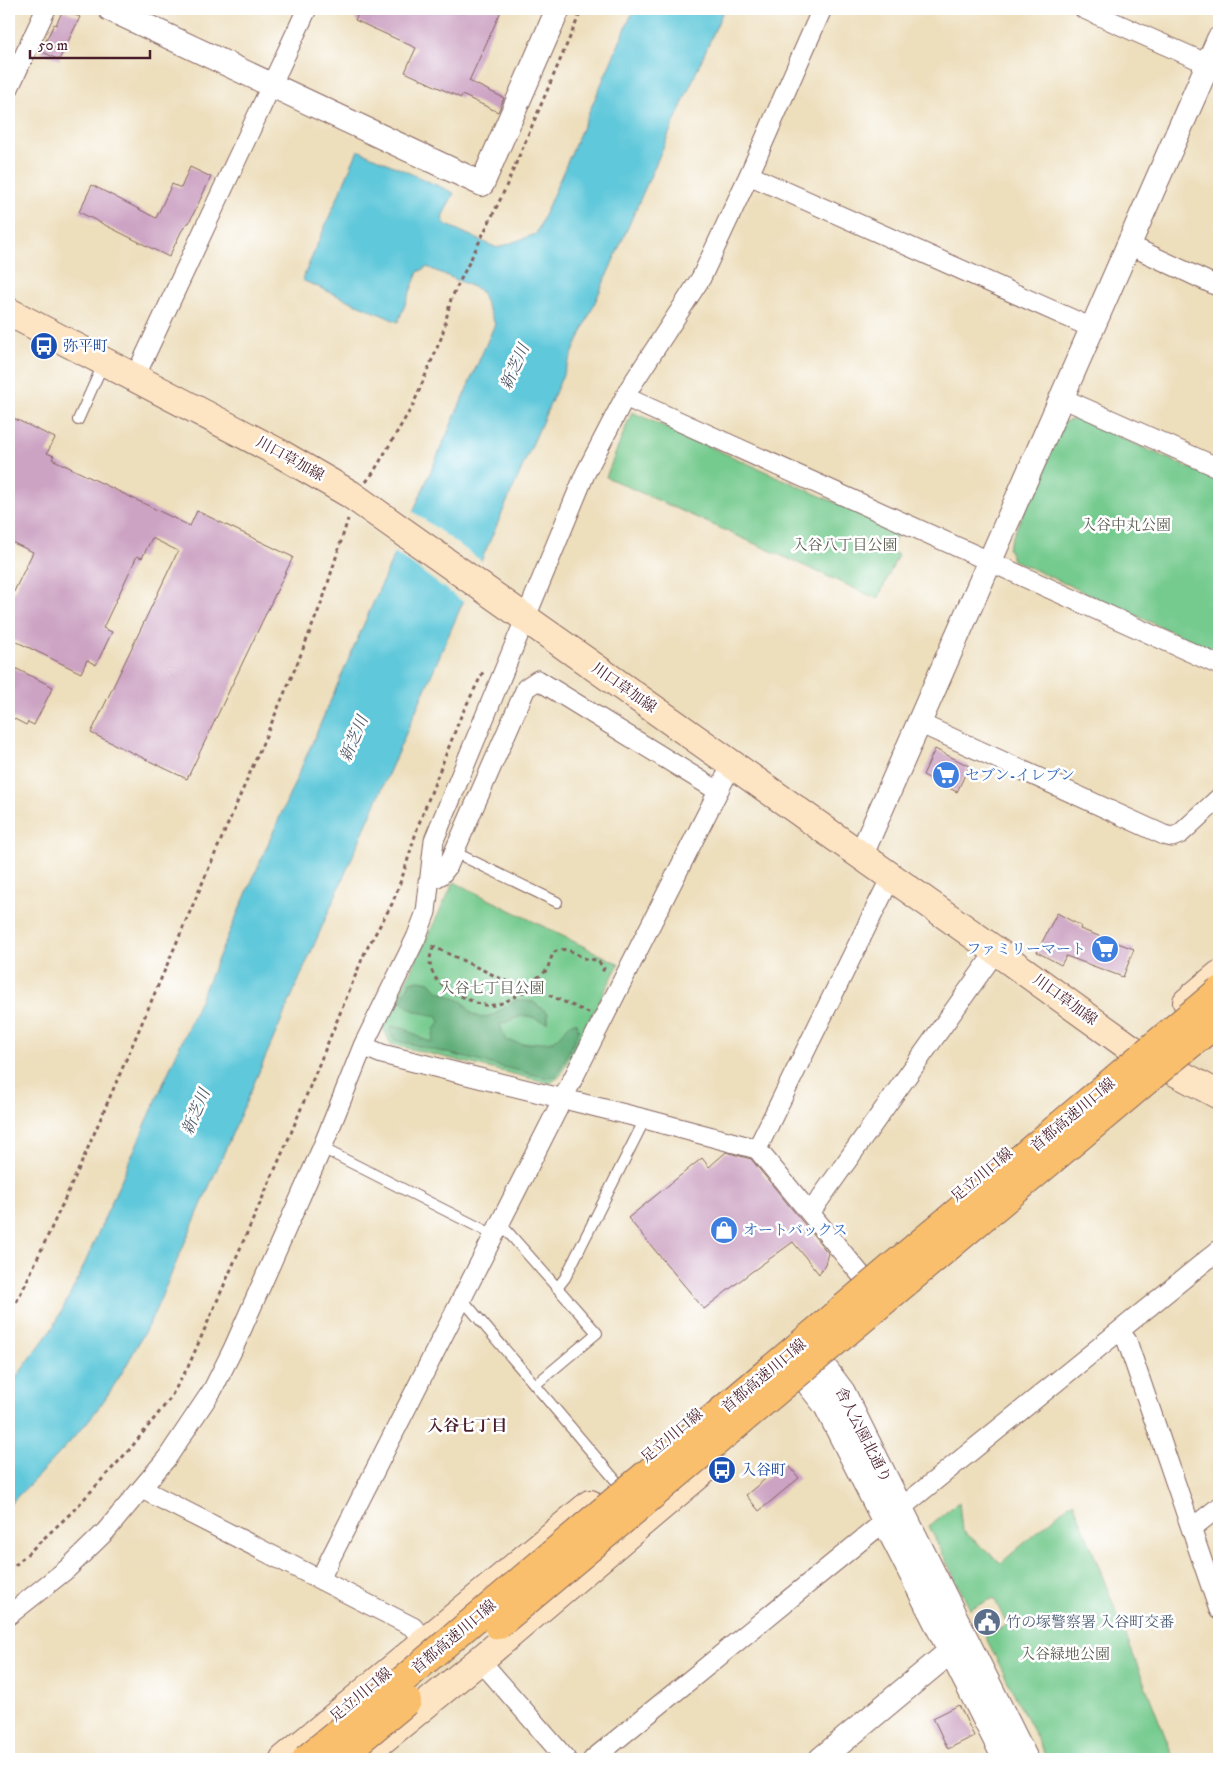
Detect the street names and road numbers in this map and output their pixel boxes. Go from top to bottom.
street label: 川口草加線 [253,433,327,485]
street label: 川口草加線 [588,659,660,717]
street label: 川口草加線 [1029,970,1101,1030]
street label: 首都高速川口線 [1027,1074,1119,1156]
street label: 足立川口線 [947,1144,1017,1206]
street label: 首都高速川口線 [718,1335,810,1417]
street label: 舎人公園北通り [831,1384,895,1486]
street label: 足立川口線 [637,1405,707,1467]
street label: 首都高速川口線 [408,1596,500,1678]
street label: 足立川口線 [326,1664,396,1726]

